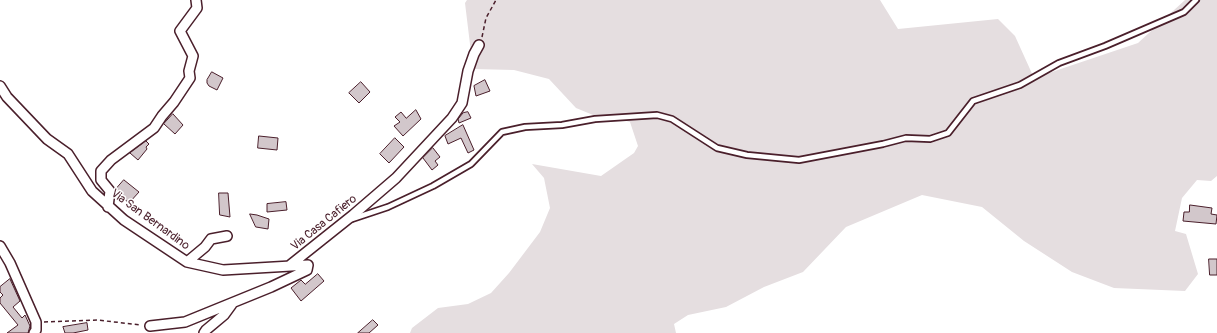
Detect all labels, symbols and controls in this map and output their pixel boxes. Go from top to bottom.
street label: Via San Bernardino [108,187,192,253]
street label: Via Casa Cafiero [288,192,360,254]

